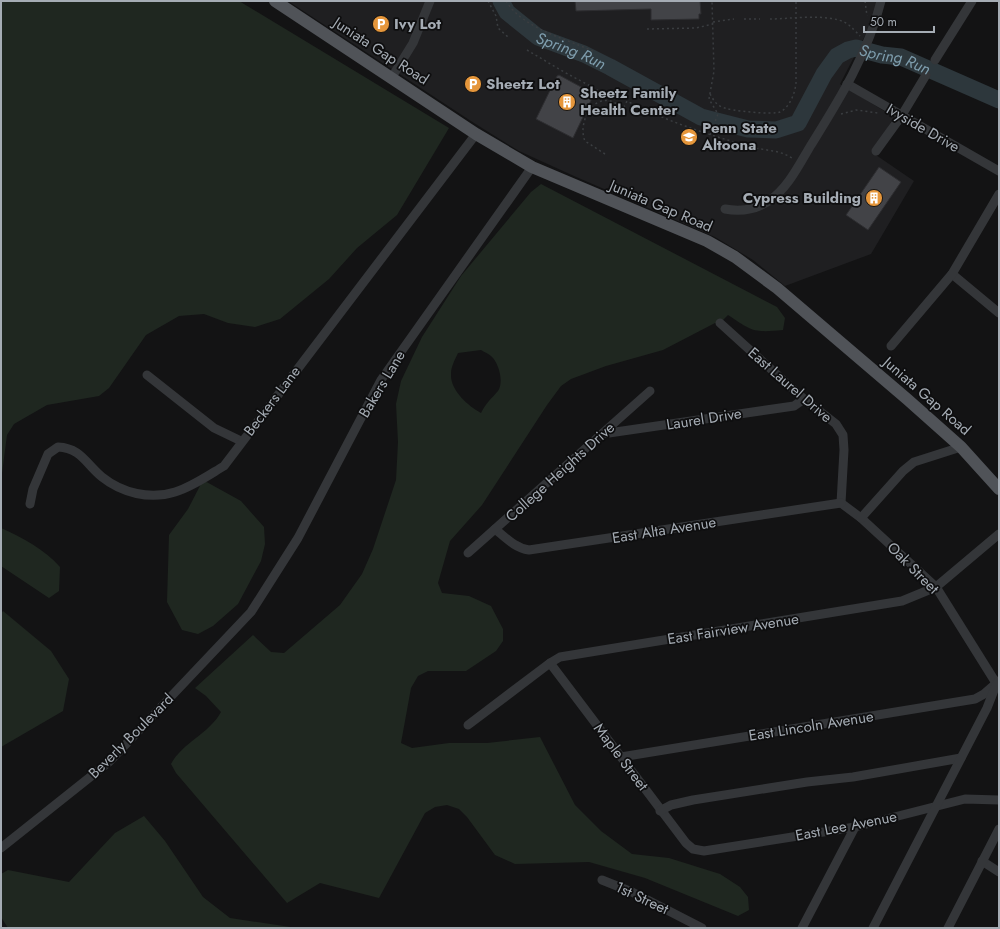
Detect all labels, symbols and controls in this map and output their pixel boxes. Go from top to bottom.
scale bar [864,8,934,34]
street label: Juniata Gap Road [327,11,433,90]
place label: Ivy Lot [394,13,441,35]
text: 50 m [870,13,897,31]
parking icon: Ivy Lot [371,14,391,34]
water label: Spring Run [533,26,610,75]
water label: Spring Run [857,38,934,81]
place label: Sheetz Lot [486,73,560,95]
parking icon: Sheetz Lot [463,74,483,94]
place label: Sheetz Family Health Center [580,82,678,121]
building icon: Sheetz Family Health Center [557,92,577,112]
street label: Ivyside Drive [882,98,964,158]
place label: Penn State Altoona [701,117,777,156]
school or university icon: Penn State Altoona [679,127,699,147]
street label: Juniata Gap Road [604,174,716,238]
place label: Cypress Building [743,187,861,209]
building icon: Cypress Building [864,188,884,208]
street label: East Laurel Drive [743,342,837,428]
street label: Bakers Lane [353,346,411,422]
street label: Juniata Gap Road [877,350,976,440]
street label: Beckers Lane [238,361,306,441]
street label: Laurel Drive [665,402,743,436]
street label: College Heights Drive [501,417,620,527]
street label: East Alta Avenue [610,511,718,549]
street label: Oak Street [882,537,944,599]
street label: East Fairview Avenue [666,608,801,650]
street label: Beverly Boulevard [83,688,179,784]
street label: East Lincoln Avenue [747,705,875,747]
street label: Maple Street [588,719,654,796]
street label: East Lee Avenue [793,805,899,847]
street label: 1st Street [612,876,673,920]

